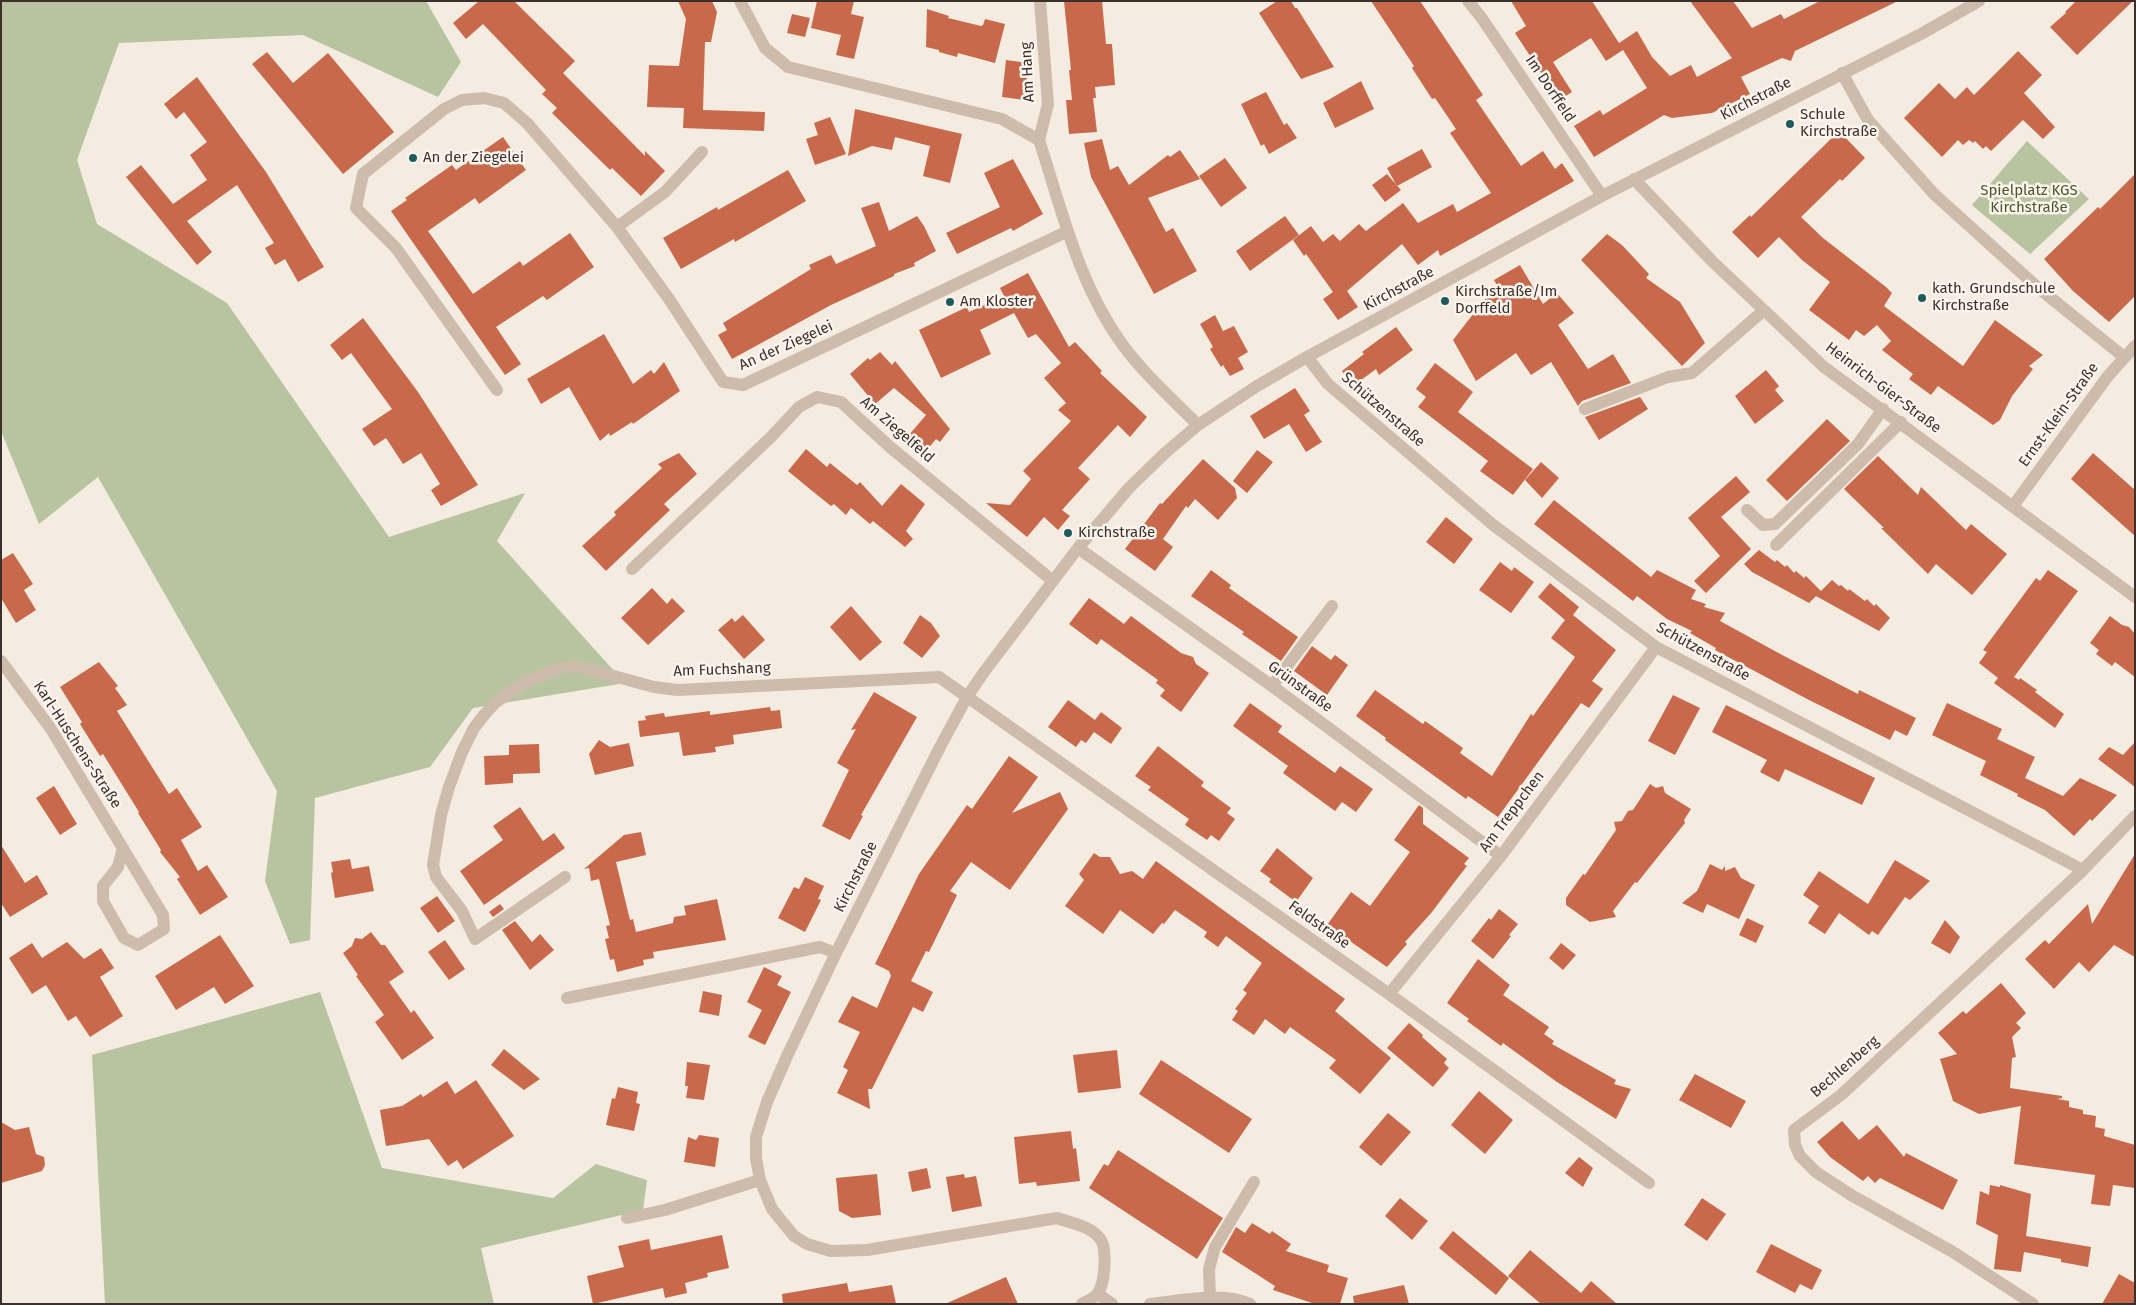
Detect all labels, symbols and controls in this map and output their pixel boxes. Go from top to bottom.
street label: Am Hang [1017,41,1039,103]
street label: Im Dorffeld [1521,52,1579,126]
street label: Kirchstraße [1717,73,1795,125]
place label: Schule Kirchstraße [1800,106,1877,141]
marker: Schule Kirchstraße [1784,118,1796,130]
place label: An der Ziegelei [423,149,524,167]
marker: An der Ziegelei [407,152,419,164]
park label: Spielplatz KGS Kirchstraße [1980,182,2078,217]
street label: Kirchstraße [1361,263,1437,315]
place label: kath. Grundschule Kirchstraße [1932,280,2055,315]
place label: Kirchstraße/Im Dorffeld [1455,283,1557,318]
marker: kath. Grundschule Kirchstraße [1916,292,1928,304]
place label: Am Kloster [960,293,1033,311]
marker: Kirchstraße/Im Dorffeld [1439,295,1451,307]
marker: Am Kloster [944,296,956,308]
street label: An der Ziegelei [736,317,836,375]
street label: Heinrich-Gier-Straße [1822,339,1944,437]
street label: Ernst-Klein-Straße [2015,359,2103,471]
street label: Schützenstraße [1338,369,1428,451]
street label: Am Ziegelfeld [856,393,938,467]
place label: Kirchstraße [1078,524,1155,542]
marker: Kirchstraße [1062,527,1074,539]
street label: Schützenstraße [1653,619,1753,685]
street label: Grünstraße [1264,657,1336,717]
street label: Am Fuchshang [673,659,771,681]
street label: Karl-Huschens-Straße [29,678,125,812]
street label: Am Treppchen [1476,768,1548,856]
street label: Kirchstraße [830,838,882,916]
street label: Feldstraße [1285,897,1353,953]
street label: Bechlenberg [1807,1032,1883,1102]

